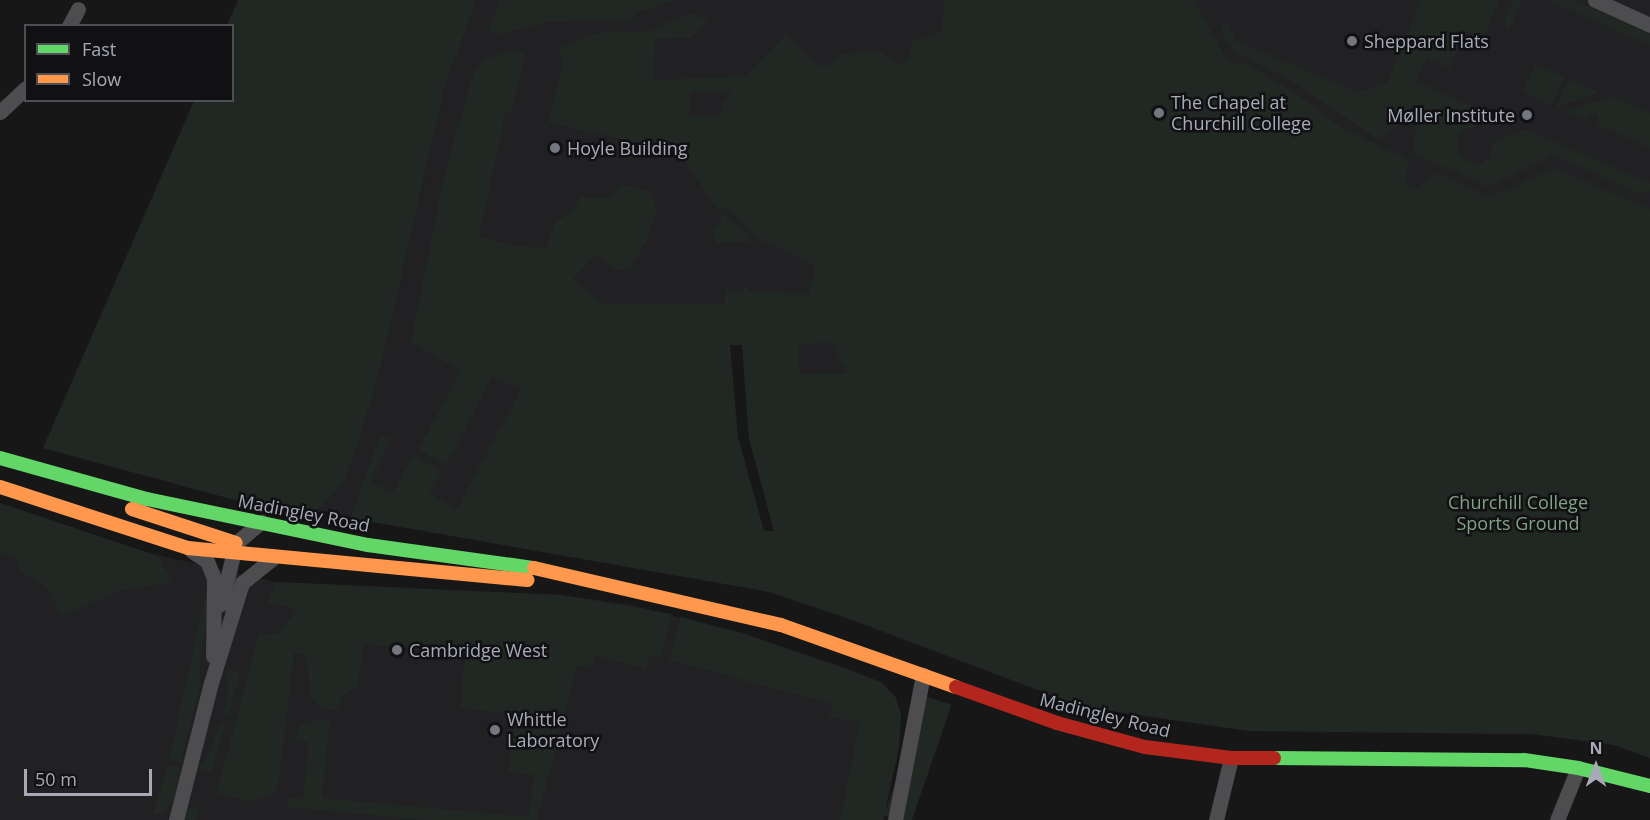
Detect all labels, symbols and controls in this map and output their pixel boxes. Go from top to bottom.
legend [24,24,234,102]
place label: Sheppard Flats [1364,30,1489,52]
marker: Sheppard Flats [1345,34,1359,48]
text: Fast [82,37,116,61]
text: Slow [82,67,121,91]
place label: The Chapel at Churchill College [1171,92,1311,134]
place label: Møller Institute [1387,104,1515,126]
marker: The Chapel at Churchill College [1152,106,1166,120]
marker: Møller Institute [1520,108,1534,122]
place label: Hoyle Building [567,137,688,159]
marker: Hoyle Building [548,141,562,155]
street label: Madingley Road [236,490,372,536]
park label: Churchill College Sports Ground [1448,492,1588,534]
place label: Cambridge West [409,639,547,661]
marker: Cambridge West [390,643,404,657]
street label: Madingley Road [1037,688,1173,742]
place label: Whittle Laboratory [507,709,599,752]
marker: Whittle Laboratory [488,723,502,737]
north arrow [1566,736,1626,796]
text: N [1589,737,1603,759]
scale bar [27,757,154,795]
text: 50 m [35,767,77,791]

